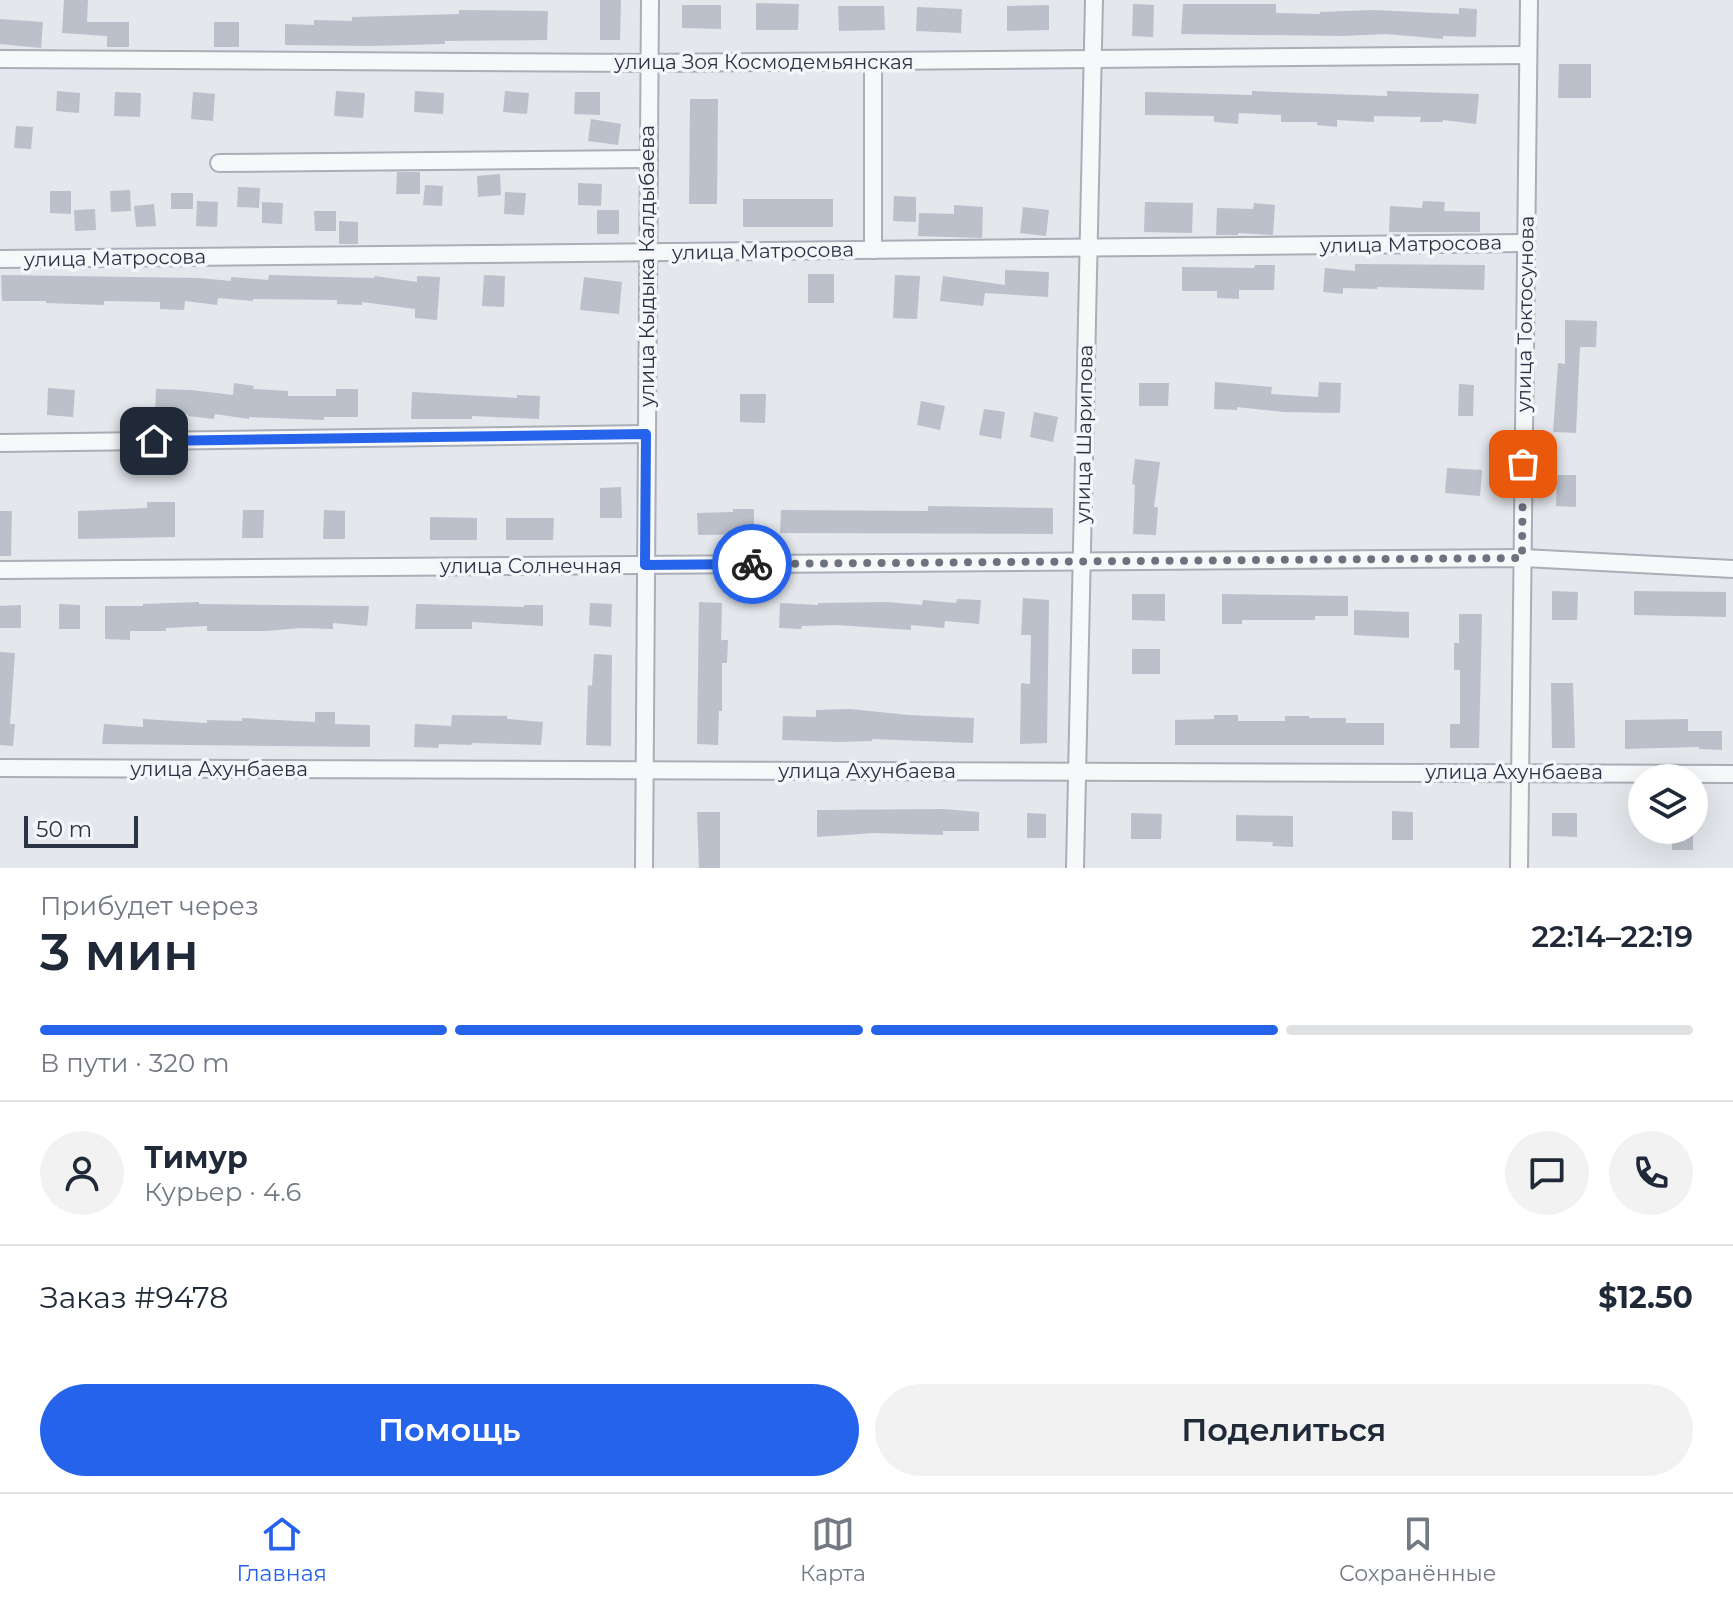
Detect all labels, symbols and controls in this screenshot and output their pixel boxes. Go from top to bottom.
street label: улица Зоя Космодемьянская [613,50,914,74]
street label: улица Кыдыка Калдыбаева [635,125,659,408]
street label: улица Токтосунова [1511,216,1539,413]
street label: улица Матросова [1319,230,1502,258]
street label: улица Матросова [671,237,854,265]
street label: улица Матросова [23,244,206,272]
street label: улица Шарипова [1070,344,1098,525]
pin [120,407,188,475]
icon: home [132,419,176,463]
pin [1489,430,1557,498]
icon: bag [1501,442,1545,486]
courier [712,524,792,604]
icon: bike [730,542,774,586]
street label: улица Солнечная [439,554,622,578]
street label: улица Ахунбаева [129,757,308,781]
street label: улица Ахунбаева [777,759,956,783]
street label: улица Ахунбаева [1424,760,1603,784]
map controls [1628,764,1708,844]
button: layers [1628,764,1708,844]
scale bar [24,812,138,848]
text: 50 m [36,816,92,843]
text: Прибудет через [40,890,259,922]
text: 22:14–22:19 [1532,918,1693,955]
text: 3 мин [40,920,199,983]
text: В пути · 320 m [40,1047,230,1079]
button: person [40,1131,124,1215]
button: chat [1505,1131,1589,1215]
button: phone [1609,1131,1693,1215]
text: Тимур [144,1139,248,1176]
text: Курьер · 4.6 [144,1176,301,1208]
text: Заказ #9478 [40,1279,228,1316]
text: $12.50 [1598,1279,1693,1316]
button: Помощь [40,1384,859,1476]
button: Поделиться [875,1384,1693,1476]
tab: Главная [237,1512,327,1587]
tab: Карта [800,1512,866,1587]
tab: Сохранённые [1339,1512,1496,1587]

